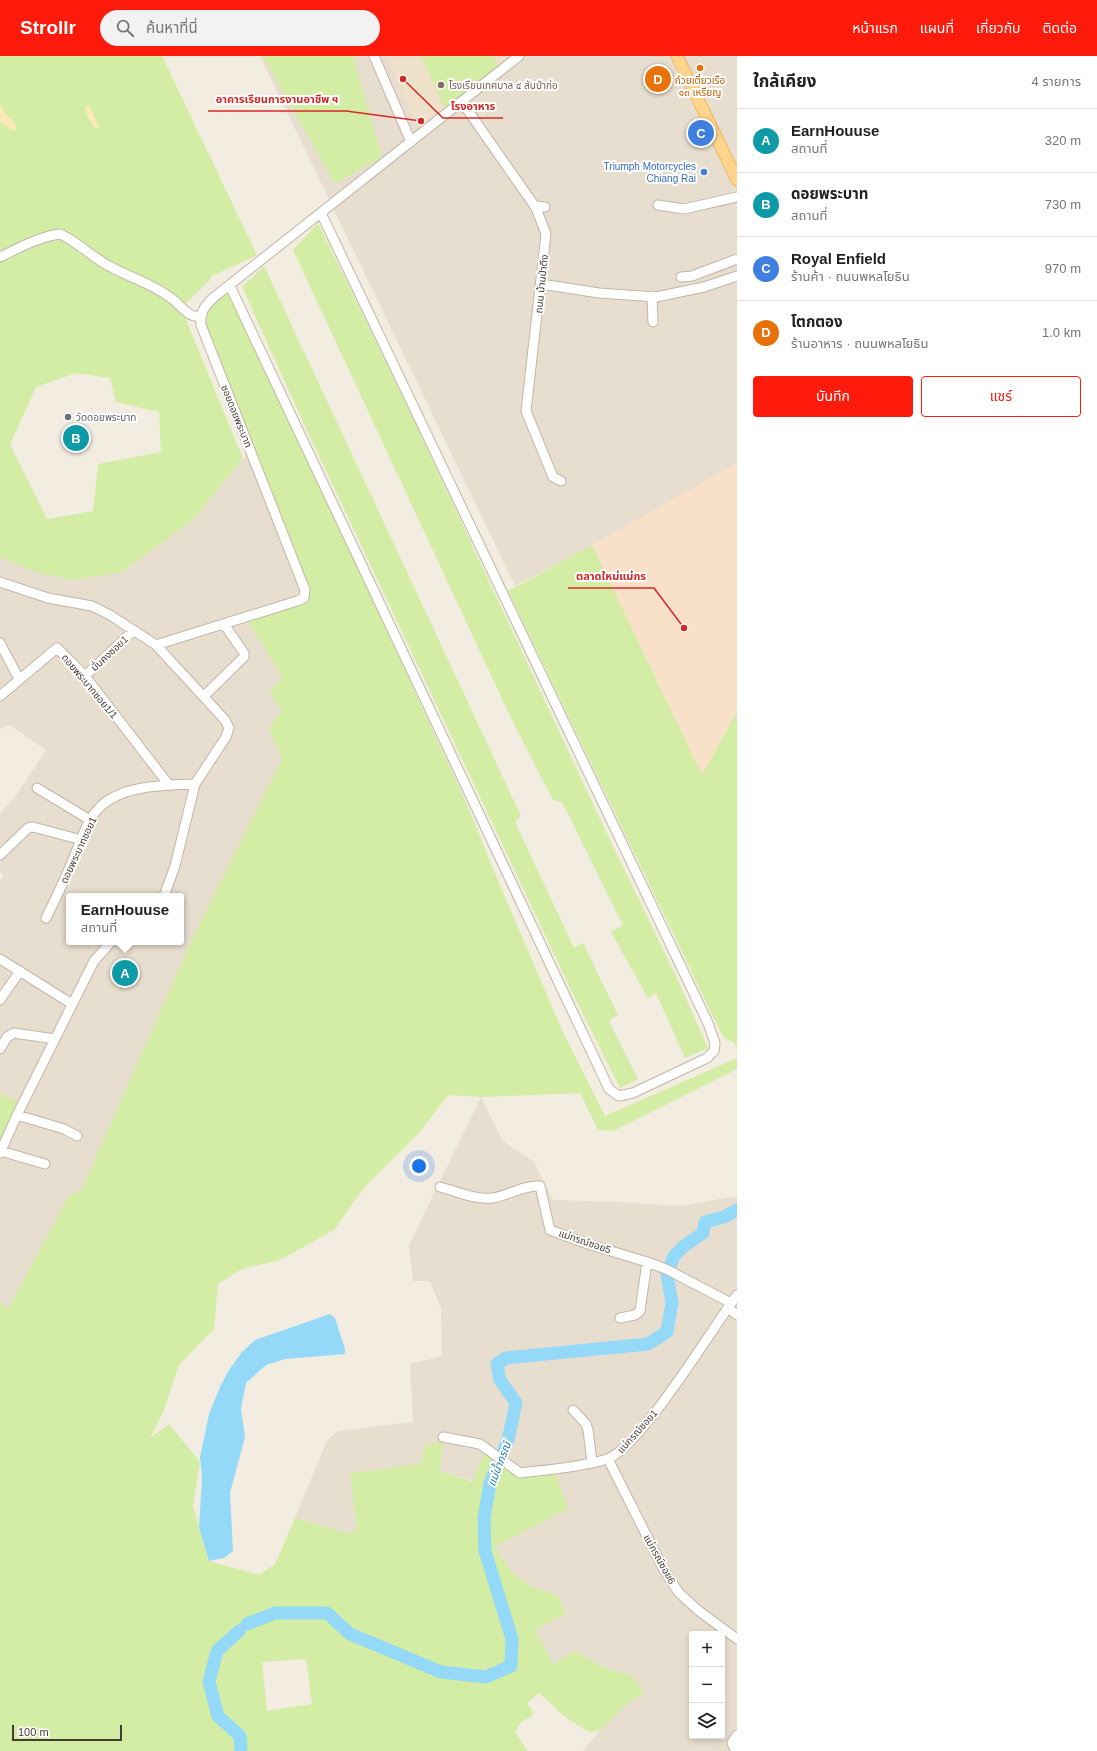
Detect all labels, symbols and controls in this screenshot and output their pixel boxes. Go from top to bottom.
search box [100,10,380,46]
text: Strollr [20,17,76,38]
icon: search [114,17,136,39]
text: ค้นหาที่นี่ [146,19,198,36]
text: หน้าแรก [852,20,898,36]
text: แผนที่ [920,20,954,36]
text: เกี่ยวกับ [976,20,1021,36]
text: ติดต่อ [1043,20,1077,36]
marker: ก๋วยเตี๋ยวเรือ ๑๓ เหรียญ [695,63,705,73]
pin: D [645,64,671,94]
text: ใกล้เคียง [753,72,816,91]
place label: ก๋วยเตี๋ยวเรือ ๑๓ เหรียญ [675,73,725,98]
text: 4 รายการ [1031,74,1081,89]
place label: โรงเรียนเทศบาล ๔ สันป่าก่อ [449,79,558,91]
marker: โรงเรียนเทศบาล ๔ สันป่าก่อ [436,80,446,90]
callout: อาคารเรียนการงานอาชีพ ฯ [208,88,346,111]
text: อาคารเรียนการงานอาชีพ ฯ [216,93,338,105]
callout: โรงอาหาร [443,95,503,118]
text: โรงอาหาร [451,100,495,112]
pin: C [688,118,714,148]
text: EarnHouuse [791,122,879,139]
text: A [761,133,771,148]
text: 320 m [1045,133,1081,148]
text: สถานที่ [791,141,827,156]
place label: Triumph Motorcycles Chiang Rai [604,161,696,184]
marker: Triumph Motorcycles Chiang Rai [699,167,709,177]
text: ดอยพระบาท [791,185,868,202]
text: B [761,197,771,212]
text: 730 m [1045,197,1081,212]
text: สถานที่ [791,208,827,223]
text: Royal Enfield [791,250,886,267]
street label: ถนน บ้านป่าตึง [533,254,550,314]
text: C [761,261,771,276]
text: 970 m [1045,261,1081,276]
text: ร้านค้า · ถนนพหลโยธิน [791,269,910,284]
text: โตกตอง [791,313,843,330]
text: D [761,325,771,340]
text: 1.0 km [1042,325,1081,340]
text: ร้านอาหาร · ถนนพหลโยธิน [791,336,928,351]
button: บันทึก [753,376,913,417]
button: แชร์ [921,376,1081,417]
street label: ซอยดอยพระบาท [219,383,254,449]
marker: วัดดอยพระบาท [63,412,73,422]
place label: วัดดอยพระบาท [76,412,136,423]
pin: B [63,423,89,453]
callout: ตลาดใหม่แม่กร [568,565,654,588]
text: ตลาดใหม่แม่กร [576,570,646,582]
street label: มั่นคงซอย1 [88,632,130,673]
street label: ดอยพระบาทซอย1/1 [60,652,120,721]
street label: ดอยพระบาทซอย1 [58,815,99,885]
popup [66,893,184,945]
text: EarnHouuse [81,901,169,918]
text: สถานที่ [81,920,117,935]
pin: A [112,958,138,988]
your location [409,1156,429,1176]
street label: แม่กรณ์ซอย5 [557,1226,613,1256]
street label: แม่กรณ์ซอย1 [614,1406,660,1455]
water label: แม่น้ำกรณ์ [483,1438,514,1488]
street label: แม่กรณ์ซอย6 [642,1532,679,1586]
map controls [689,1631,725,1739]
button: + [689,1631,725,1667]
button: − [689,1667,725,1703]
button: layers [689,1703,725,1739]
scale bar [12,1723,122,1742]
text: 100 m [18,1726,49,1738]

